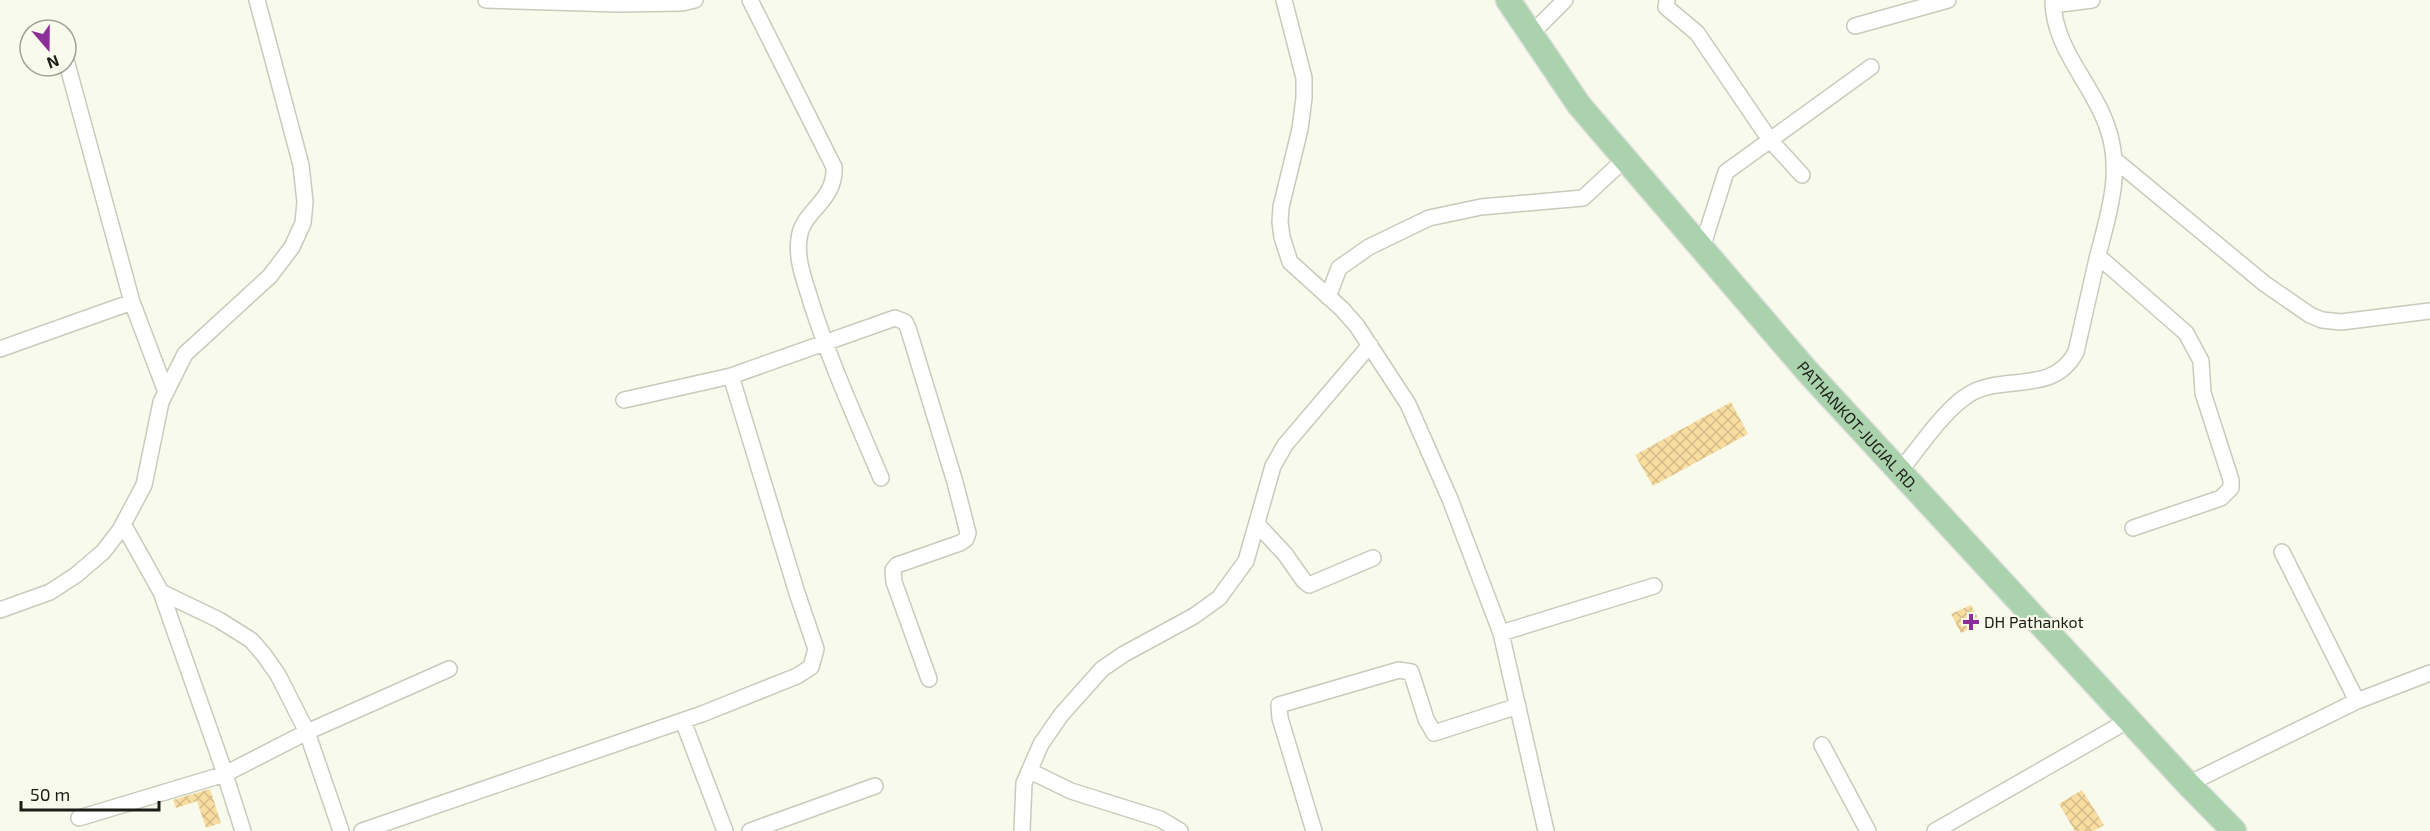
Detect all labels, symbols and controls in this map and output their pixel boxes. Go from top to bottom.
north arrow [18,18,78,78]
text: N [45,52,62,73]
street label: PATHANKOT-JUGIAL RD. [1794,357,1923,494]
place label: DH Pathankot [1984,612,2084,631]
marker: DH Pathankot [1962,613,1980,631]
scale bar [21,774,159,812]
text: 50 m [30,783,70,805]

